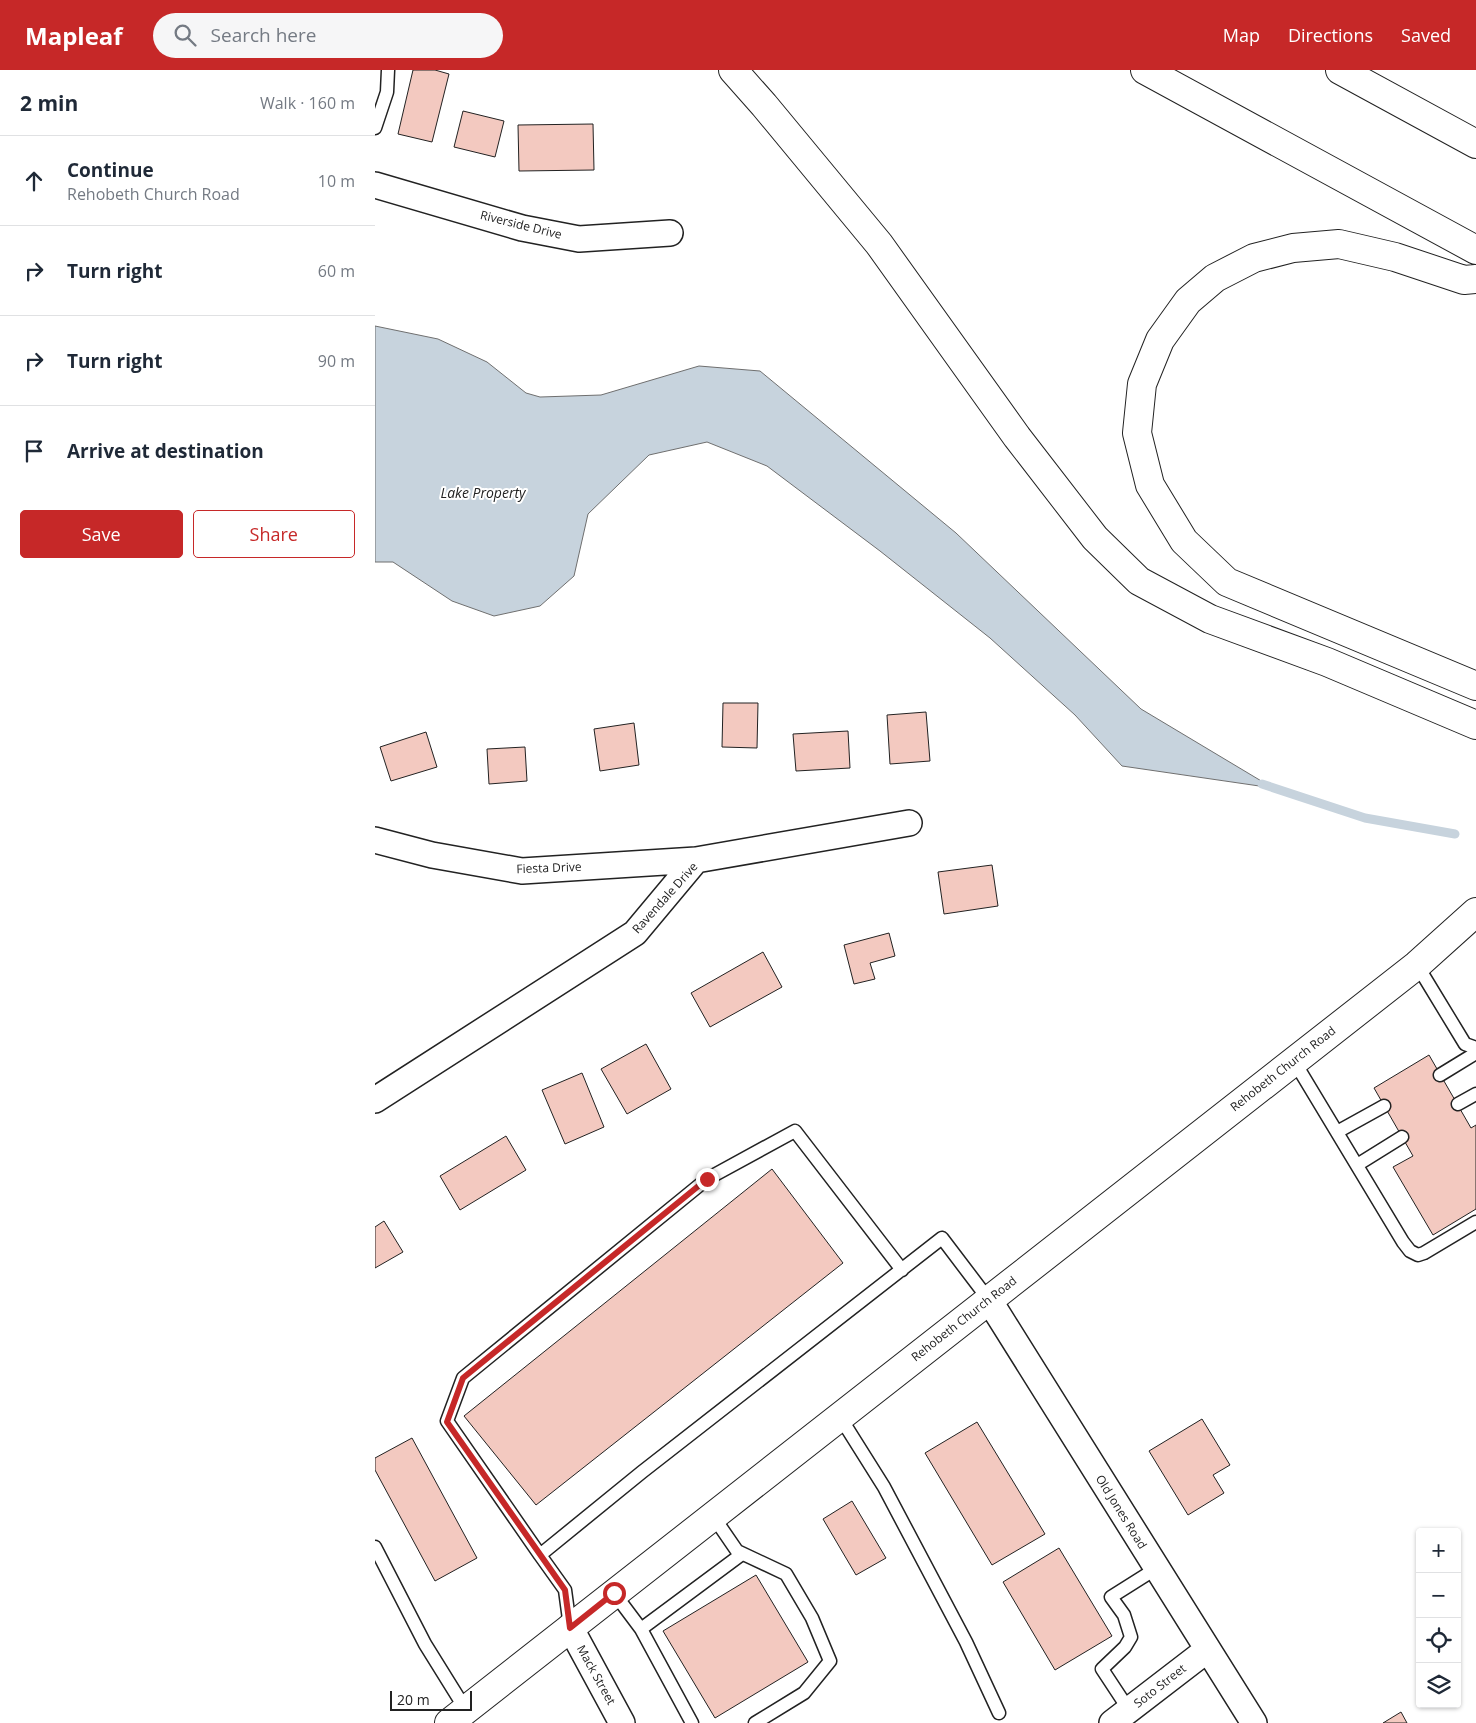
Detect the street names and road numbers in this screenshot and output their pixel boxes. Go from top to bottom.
street label: Riverside Drive [479,206,564,243]
street label: Fiesta Drive [516,858,582,877]
street label: Ravendale Drive [628,858,701,937]
street label: Rehobeth Church Road [1226,1022,1339,1115]
street label: Rehobeth Church Road [907,1272,1020,1365]
street label: Old Jones Road [1092,1471,1151,1552]
street label: Mack Street [573,1642,620,1708]
street label: Soto Street [1130,1660,1189,1711]

